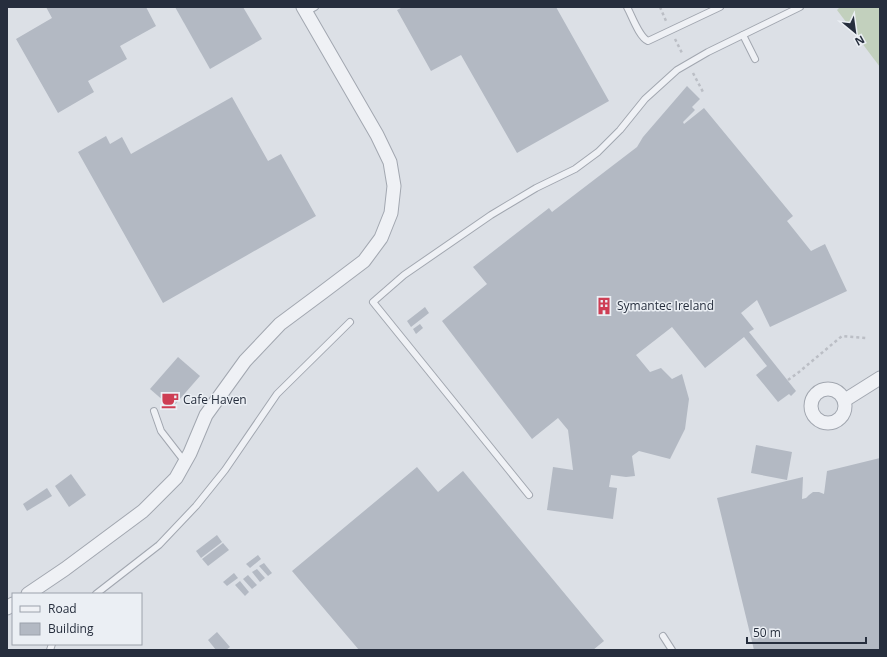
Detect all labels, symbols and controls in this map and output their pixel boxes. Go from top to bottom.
north arrow [835,12,875,52]
text: N [853,32,868,50]
building icon: Symantec Ireland [594,296,614,316]
place label: Symantec Ireland [617,297,714,314]
cafe icon: Cafe Haven [160,390,180,410]
place label: Cafe Haven [183,391,247,408]
legend [12,593,142,645]
text: Road [48,600,77,617]
scale bar [747,619,866,645]
text: Building [48,620,94,637]
text: 50 m [753,624,781,641]

